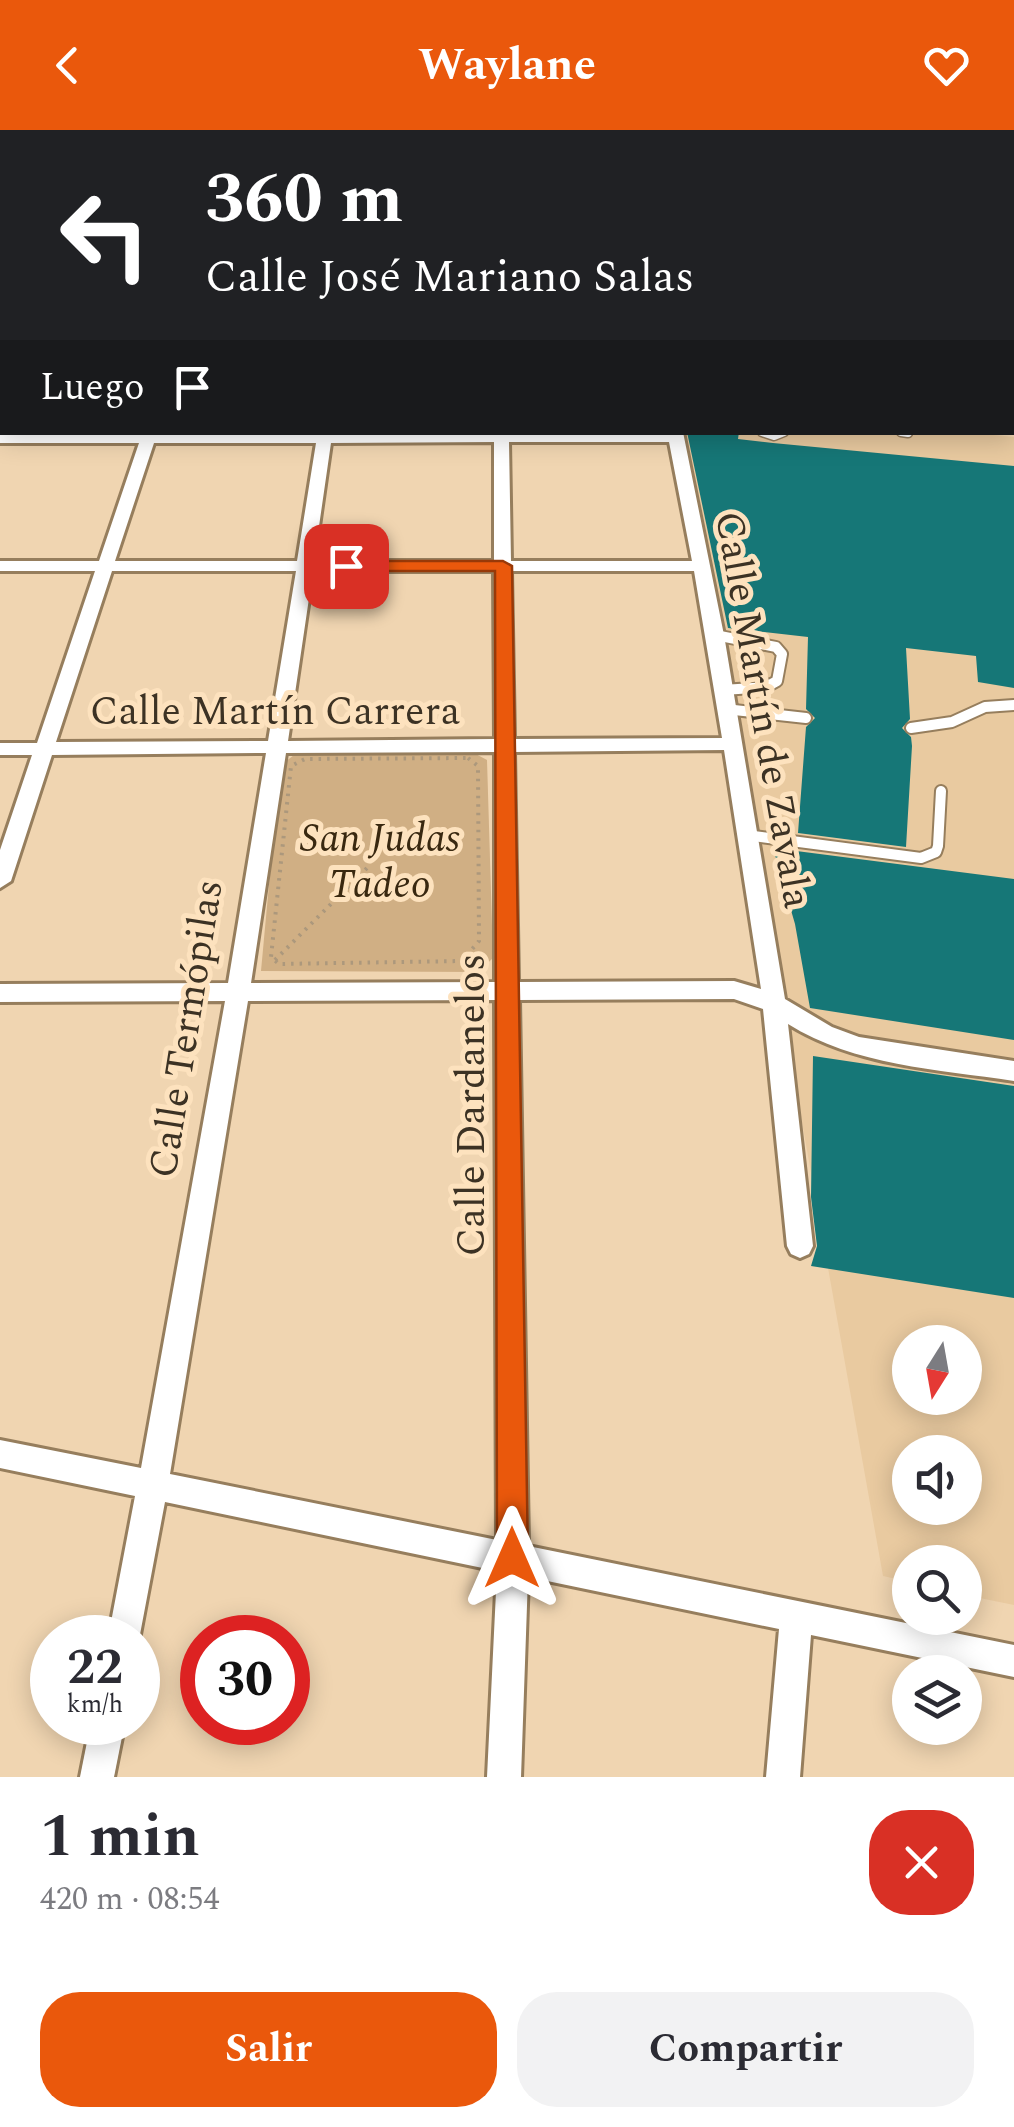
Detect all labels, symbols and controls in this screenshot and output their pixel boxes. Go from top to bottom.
text: Waylane [418,31,596,100]
icon: back [40,38,95,93]
icon: heart [919,38,974,93]
text: 360 m [205,147,403,253]
icon: left [40,170,170,300]
text: Calle José Mariano Salas [205,243,694,312]
text: Luego [40,359,145,417]
icon: arrive [165,360,220,415]
street label: Calle Martín de Zavala [697,507,827,914]
pin [304,524,389,609]
icon: arrive [319,539,374,594]
street label: Calle Martín Carrera [90,682,461,743]
park label: San Judas Tadeo [300,809,460,916]
street label: Calle Termópilas [133,875,241,1183]
street label: Calle Dardanelos [442,954,503,1256]
north arrow [892,1325,982,1415]
map controls [892,1325,982,1745]
button: sound [892,1435,982,1525]
position arrow [460,1506,564,1610]
button: search [892,1545,982,1635]
speed limit sign: 30 [180,1615,310,1745]
text: 22 [67,1630,123,1706]
button: layers [892,1655,982,1745]
text: km/h [67,1686,123,1724]
text: 1 min [40,1791,200,1883]
button: close [869,1810,974,1915]
text: 420 m · 08:54 [40,1875,220,1924]
button: Salir [40,1992,497,2107]
button: Compartir [517,1992,974,2107]

